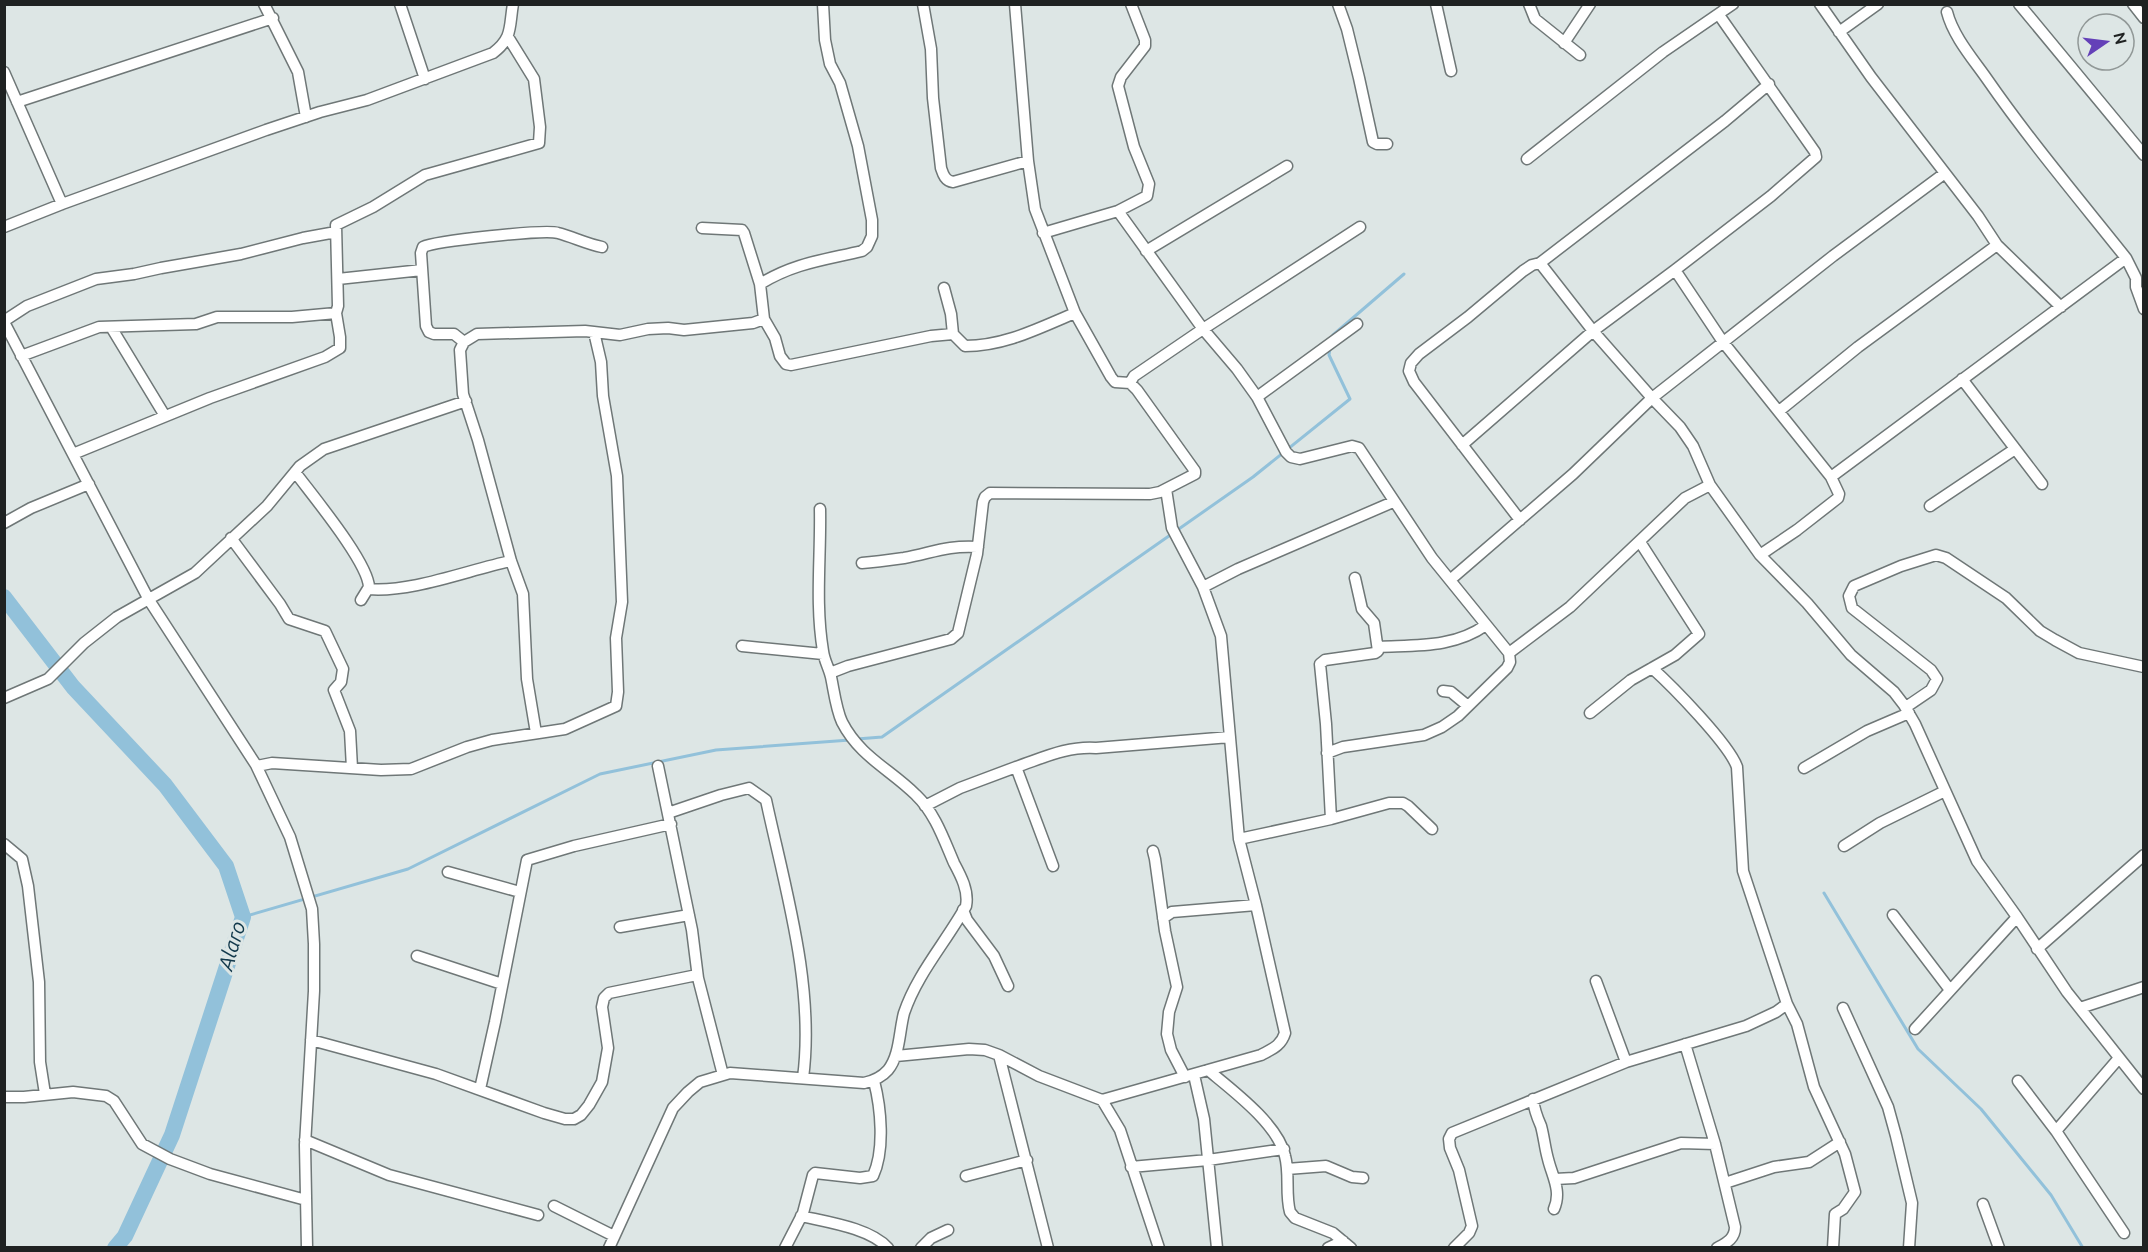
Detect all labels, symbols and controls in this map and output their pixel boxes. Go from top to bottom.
north arrow [2076,12,2136,72]
text: N [2110,30,2131,46]
water label: Alaro [212,919,249,974]

